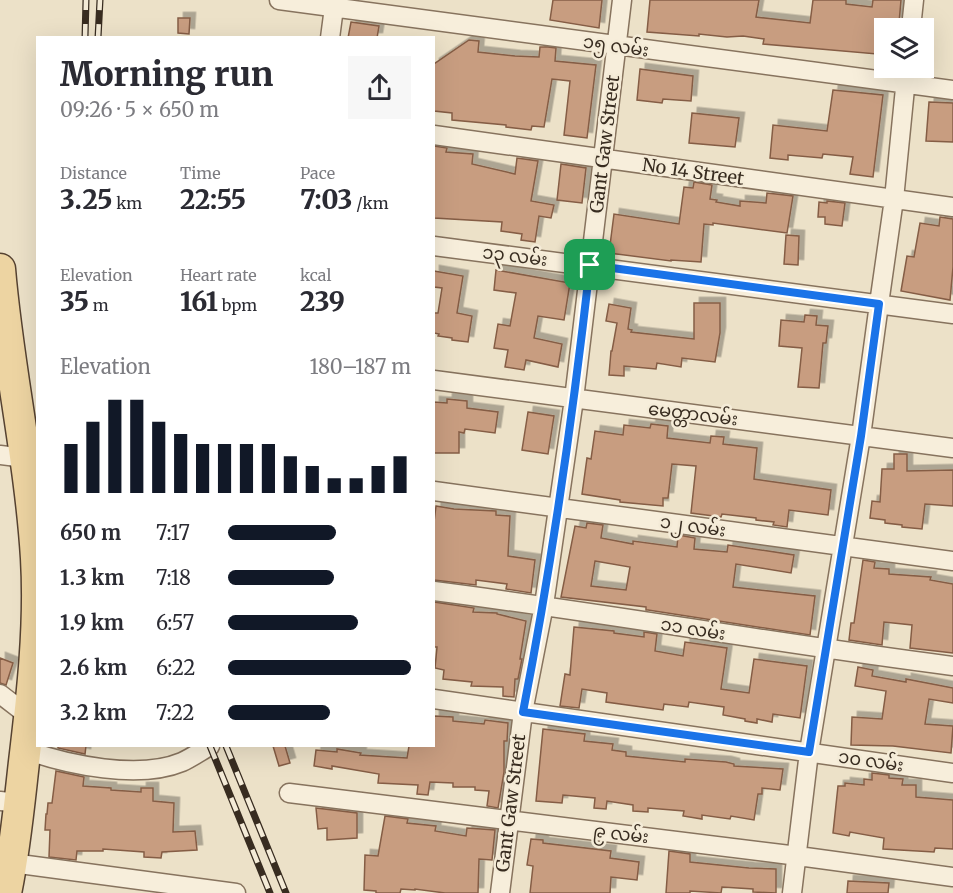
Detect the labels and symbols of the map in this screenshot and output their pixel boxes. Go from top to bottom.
street label: ၁၅ လမ်း [581,29,651,65]
street label: Gant Gaw Street [585,74,624,214]
street label: No 14 Street [641,153,745,190]
street label: ၁၃ လမ်း [481,239,549,275]
pin [564,239,615,290]
street label: မေတ္တာလမ်း [646,396,739,434]
street label: ၁၂ လမ်း [658,509,728,545]
street label: ၁၁ လမ်း [659,611,727,645]
street label: Gant Gaw Street [491,733,530,873]
street label: ၁၀ လမ်း [837,744,905,776]
street label: ၉ လမ်း [591,818,650,852]

